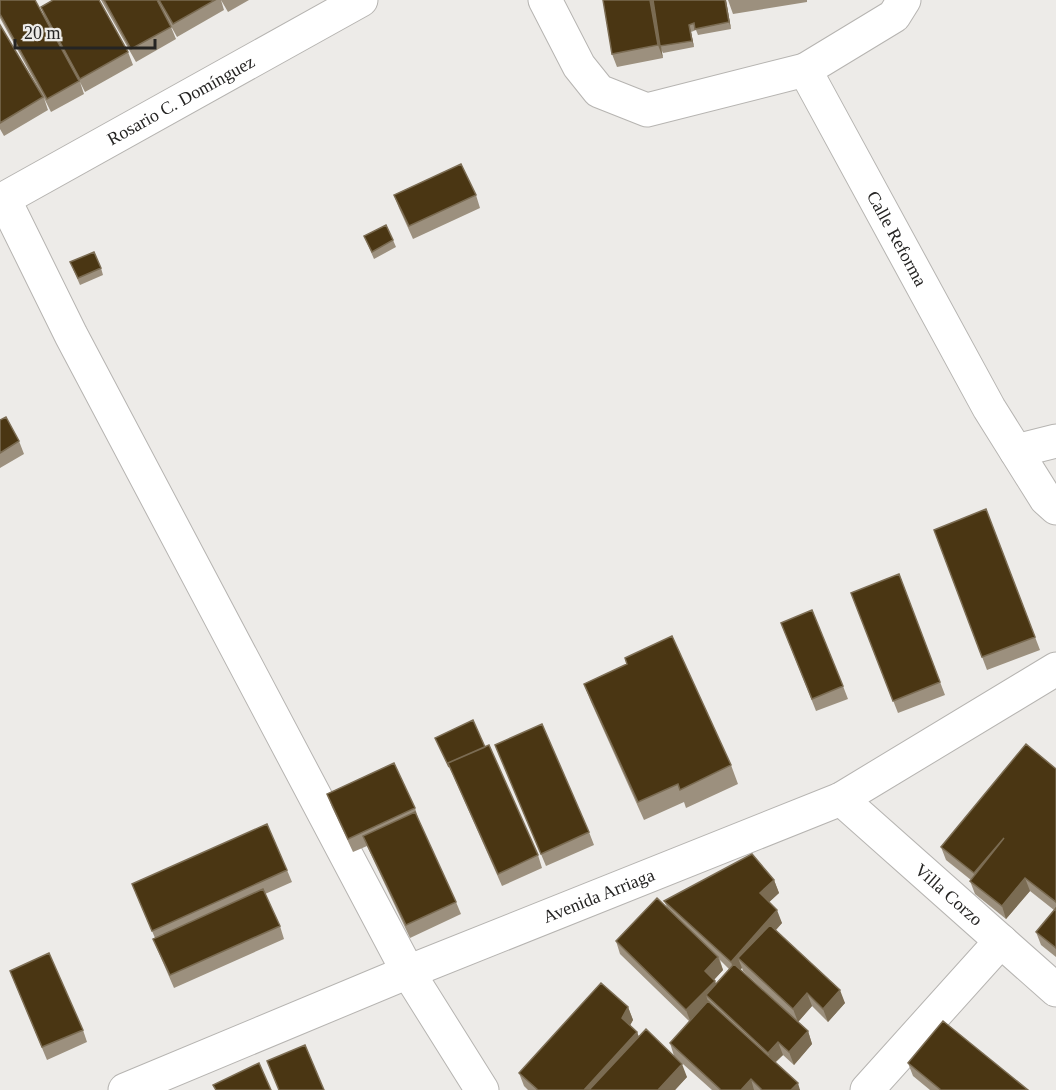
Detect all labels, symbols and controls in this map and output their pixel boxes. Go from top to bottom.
scale bar [15,12,154,50]
text: 20 m [24,23,61,43]
street label: Rosario C. Domínguez [104,51,258,149]
street label: Calle Reforma [863,188,931,290]
street label: Villa Corzo [911,859,987,930]
street label: Avenida Arriaga [540,865,657,927]

